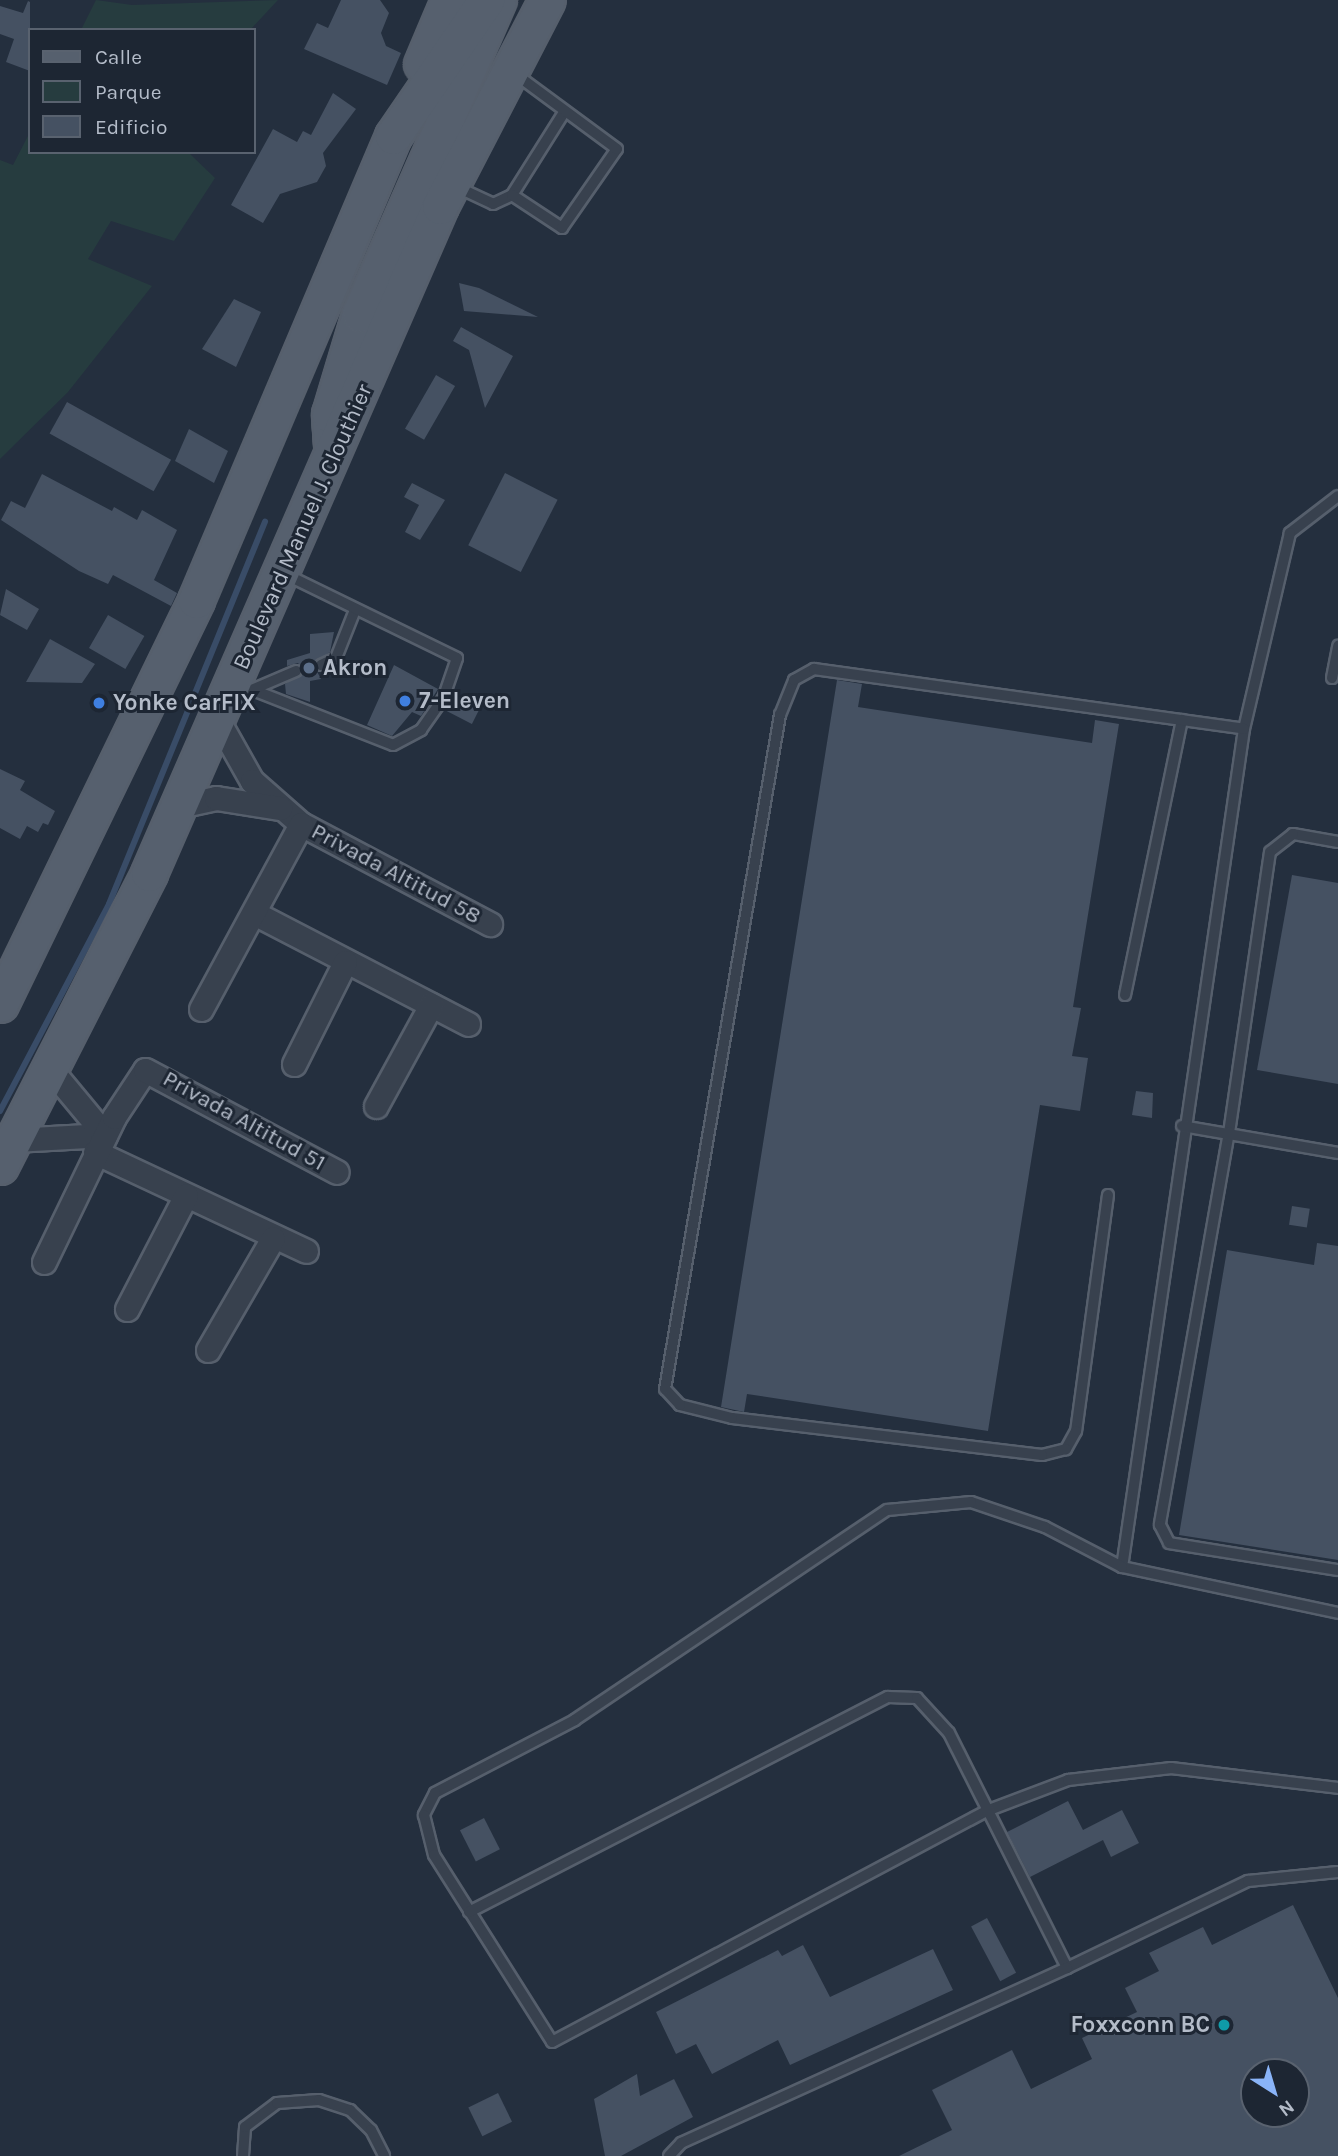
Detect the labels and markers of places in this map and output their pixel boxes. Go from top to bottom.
place label: Akron [323,654,387,682]
marker: Akron [301,660,317,676]
place label: 7-Eleven [419,687,510,715]
place label: Yonke CarFIX [113,689,256,717]
marker: 7-Eleven [397,693,413,709]
marker: Yonke CarFIX [91,695,107,711]
place label: Foxxconn BC [1071,2011,1210,2039]
marker: Foxxconn BC [1216,2017,1232,2033]

